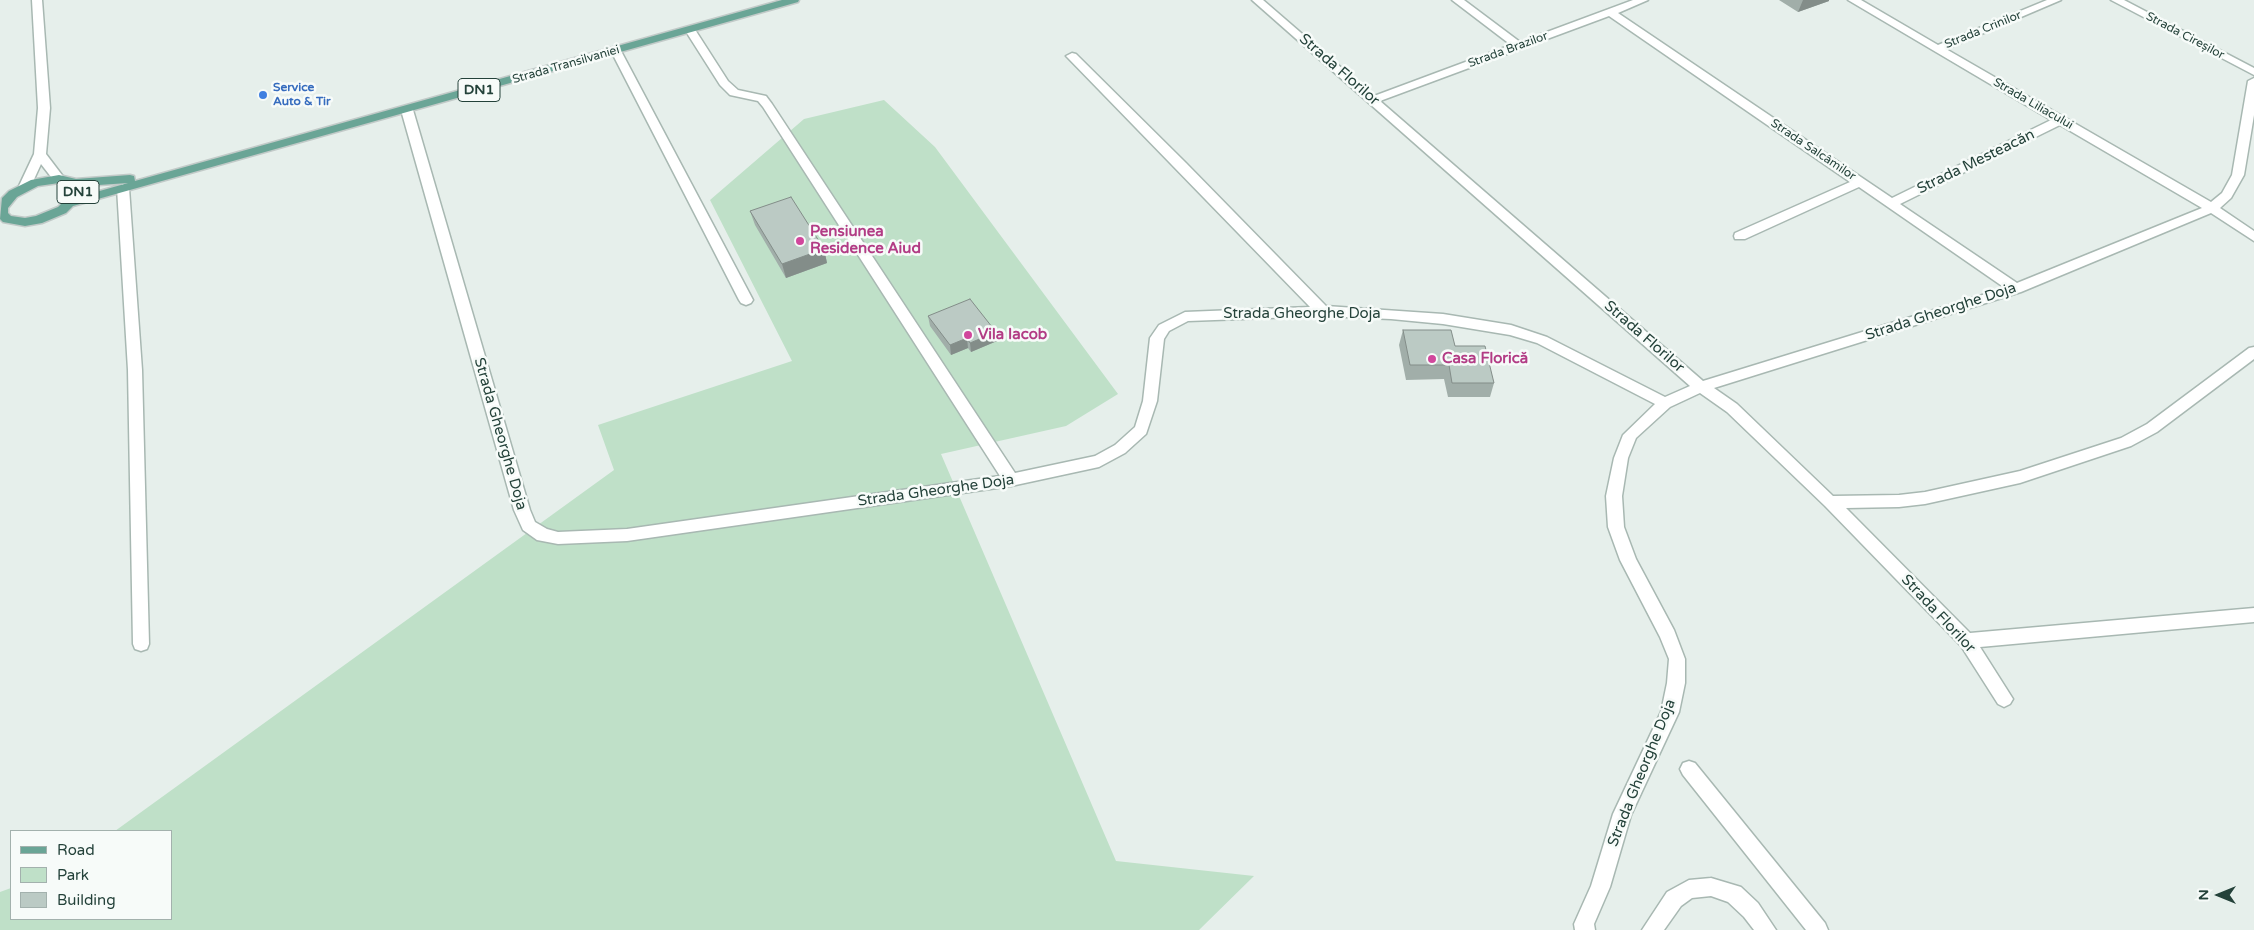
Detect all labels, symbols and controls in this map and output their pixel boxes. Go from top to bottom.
street label: Strada Crinilor [1943,8,2023,52]
street label: Strada Cireșilor [2143,9,2227,63]
street label: Strada Brazilor [1466,29,1550,71]
street label: Strada Florilor [1295,30,1383,110]
street label: Strada Transilvaniei [511,43,621,87]
street label: Strada Liliacului [1990,75,2076,133]
road number: DN1 [458,78,500,102]
place label: Service Auto & Tir [273,81,331,109]
marker: Service Auto & Tir [257,89,269,101]
street label: Strada Salcâmilor [1768,116,1858,184]
street label: Strada Mesteacăn [1914,126,2038,198]
road number: DN1 [57,180,99,203]
place label: Pensiunea Residence Aiud [810,223,921,258]
marker: Pensiunea Residence Aiud [794,235,806,247]
street label: Strada Gheorghe Doja [1863,279,2019,345]
street label: Strada Florilor [1600,297,1688,377]
street label: Strada Gheorghe Doja [1223,305,1381,323]
place label: Vila Iacob [978,326,1047,344]
marker: Vila Iacob [962,329,974,341]
place label: Casa Florică [1442,350,1528,368]
marker: Casa Florică [1426,353,1438,365]
street label: Strada Gheorghe Doja [470,356,530,512]
street label: Strada Gheorghe Doja [857,471,1015,511]
street label: Strada Florilor [1897,571,1979,657]
street label: Strada Gheorghe Doja [1604,697,1680,849]
legend [10,830,172,920]
text: Road [57,841,95,859]
text: Park [57,866,89,884]
north arrow [2194,870,2244,920]
text: N [2195,889,2212,901]
text: Building [57,891,116,909]

